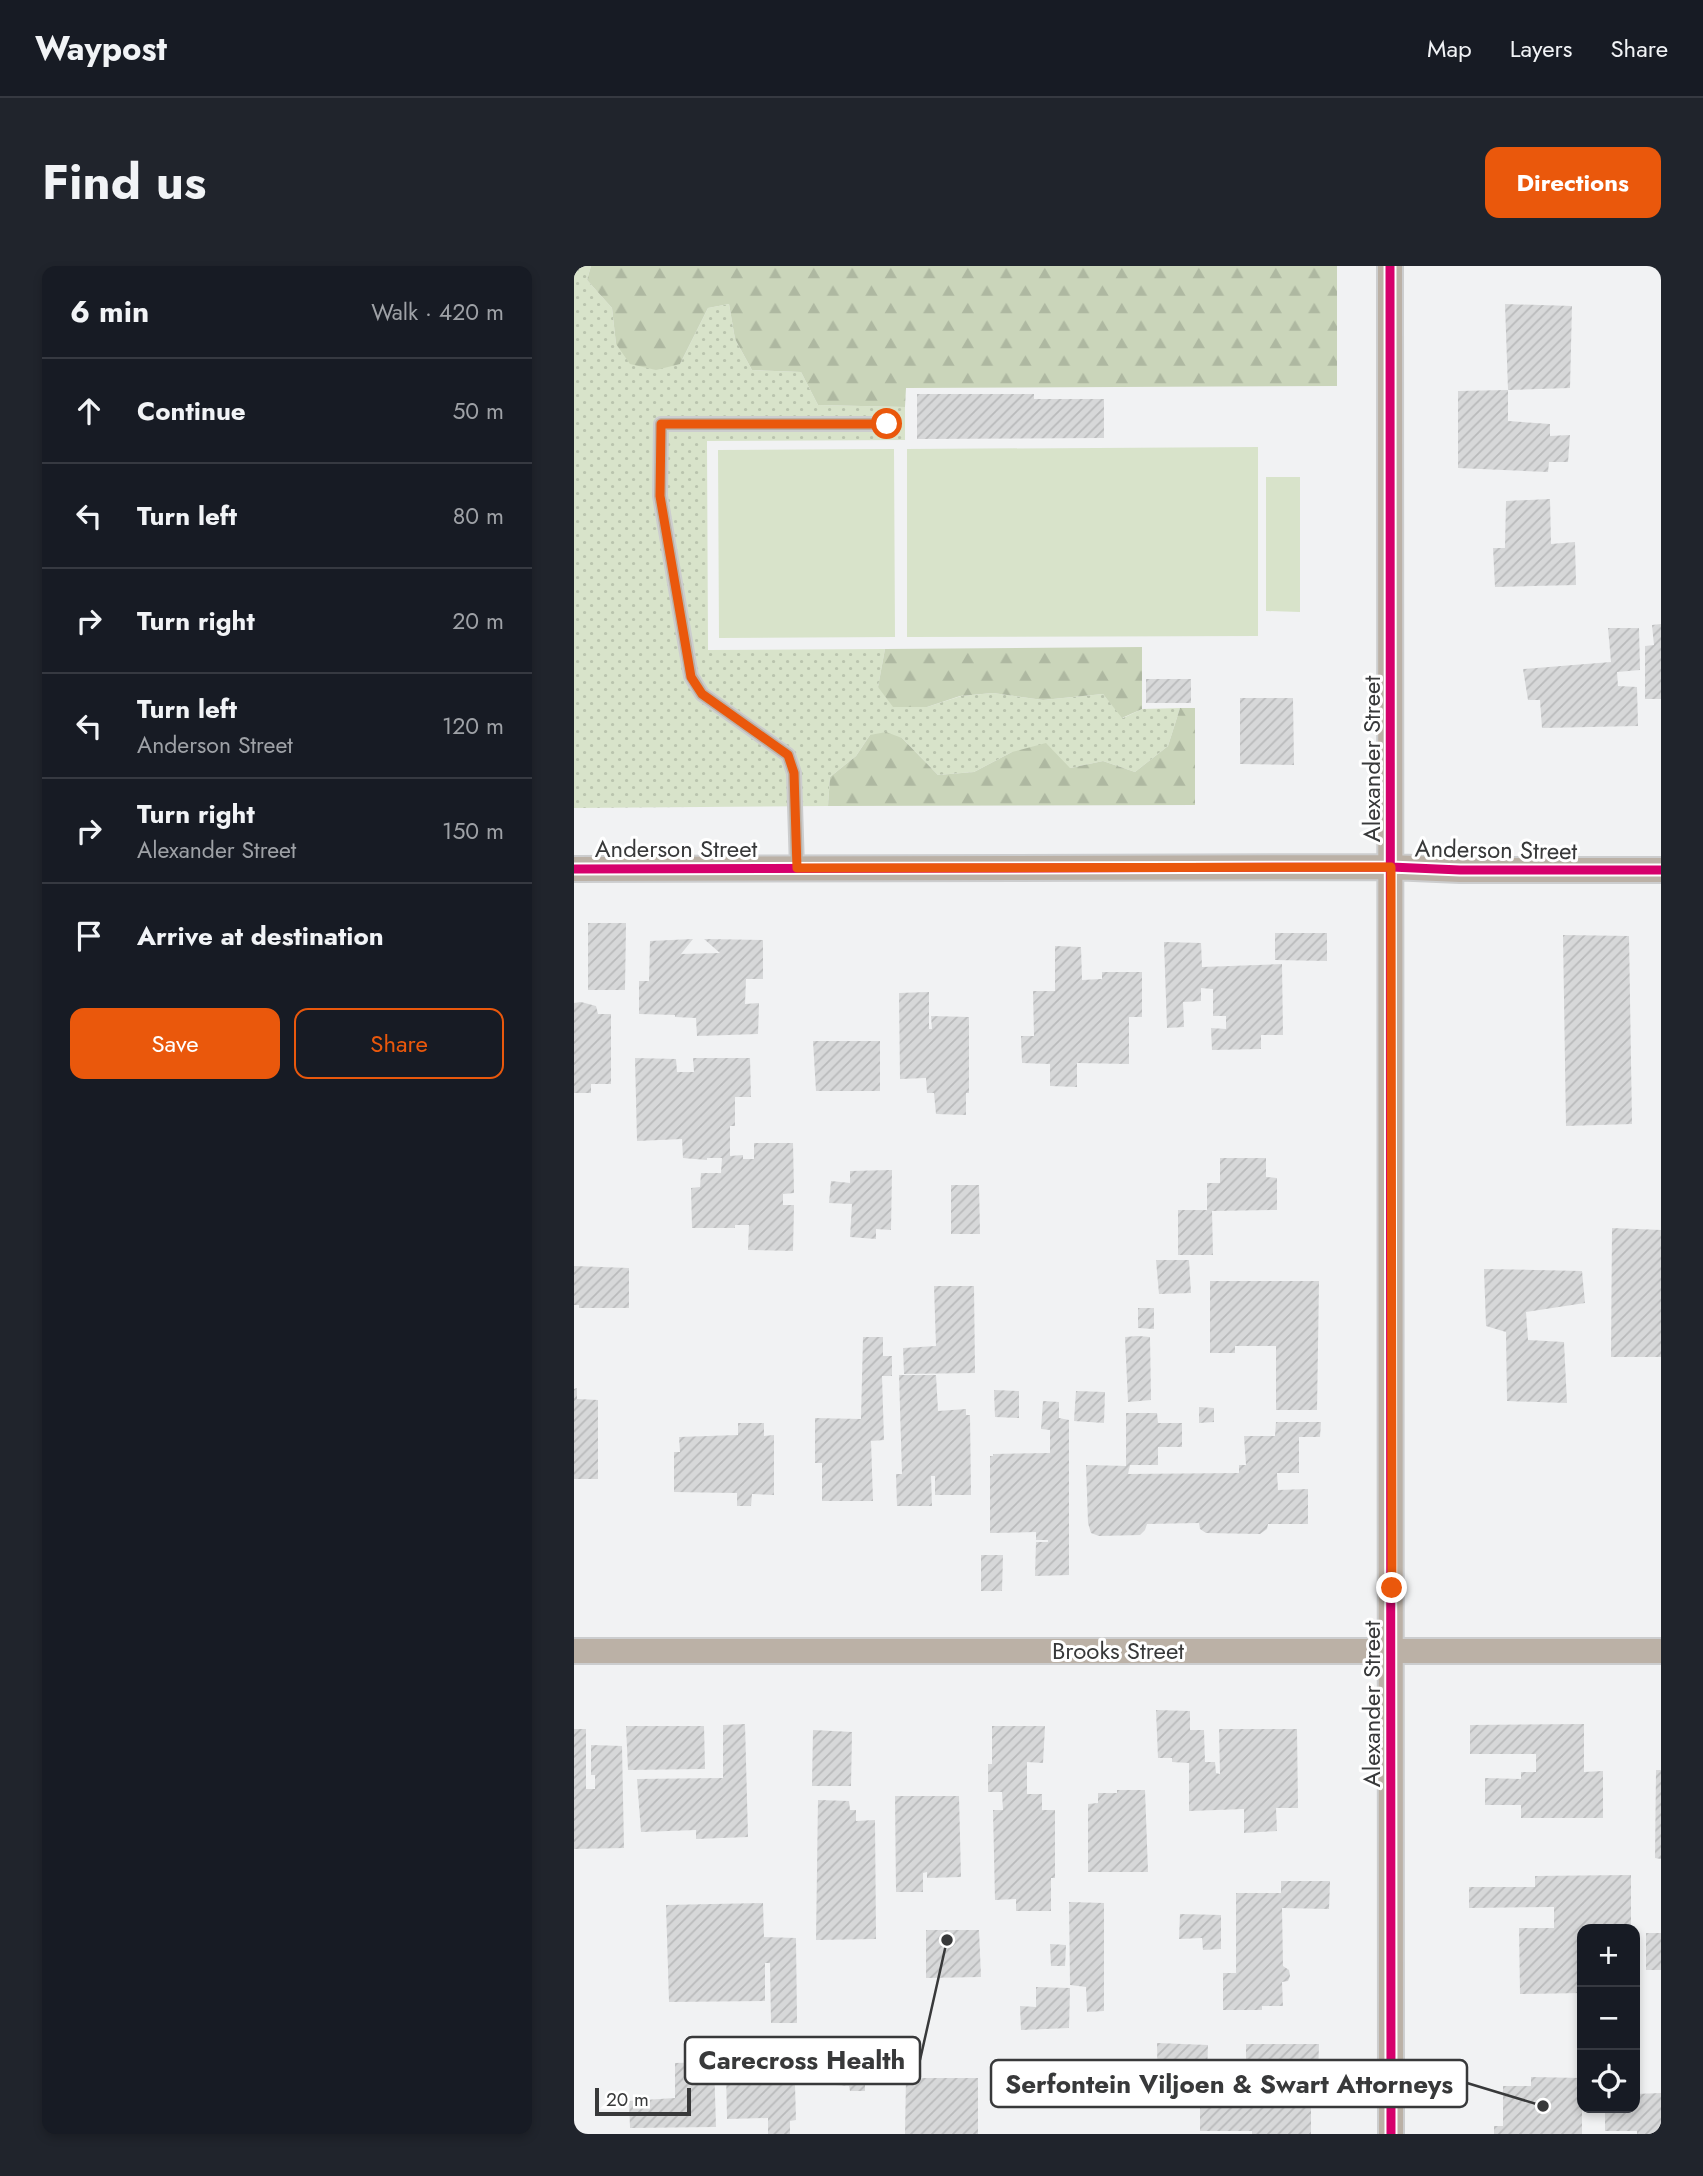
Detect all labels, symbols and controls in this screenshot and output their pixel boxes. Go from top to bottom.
text: Waypost [35,25,167,72]
text: Map [1427,31,1472,66]
text: Layers [1510,31,1572,66]
text: Share [1610,31,1668,66]
text: Find us [42,147,206,217]
button: Directions [1485,147,1661,218]
text: 6 min [70,290,149,333]
text: Walk · 420 m [371,295,504,329]
icon: ahead [70,392,108,430]
text: Continue [137,392,246,430]
text: 50 m [452,394,504,428]
route start [871,408,902,439]
icon: left [70,497,108,535]
text: Turn left [137,497,237,535]
text: 80 m [453,499,504,533]
icon: right [70,602,108,640]
text: Turn right [137,602,255,640]
text: 20 m [452,604,504,638]
street label: Alexander Street [1354,676,1389,842]
text: Turn left [137,690,237,728]
icon: left [70,707,108,745]
text: 120 m [442,709,504,743]
text: Anderson Street [137,728,293,762]
text: Turn right [137,795,255,833]
icon: right [70,812,108,850]
text: 150 m [442,814,504,848]
street label: Anderson Street [595,831,758,866]
street label: Anderson Street [1414,831,1578,868]
text: Alexander Street [137,833,296,867]
icon: arrive [70,917,108,955]
text: Arrive at destination [137,917,384,955]
button: Save [70,1008,280,1079]
button: Share [294,1008,504,1079]
route end [1376,1572,1407,1603]
street label: Alexander Street [1354,1621,1389,1787]
street label: Brooks Street [1052,1633,1184,1668]
map controls [1577,1924,1640,2113]
button: + [1577,1924,1640,1987]
button: − [1577,1987,1640,2050]
callout: Carecross Health [685,2037,920,2084]
text: Carecross Health [699,2041,905,2079]
button: locate [1577,2050,1640,2113]
callout: Serfontein Viljoen & Swart Attorneys [991,2060,1467,2107]
text: Serfontein Viljoen & Swart Attorneys [1005,2065,1453,2103]
scale bar [595,2085,691,2117]
text: 20 m [606,2086,649,2113]

